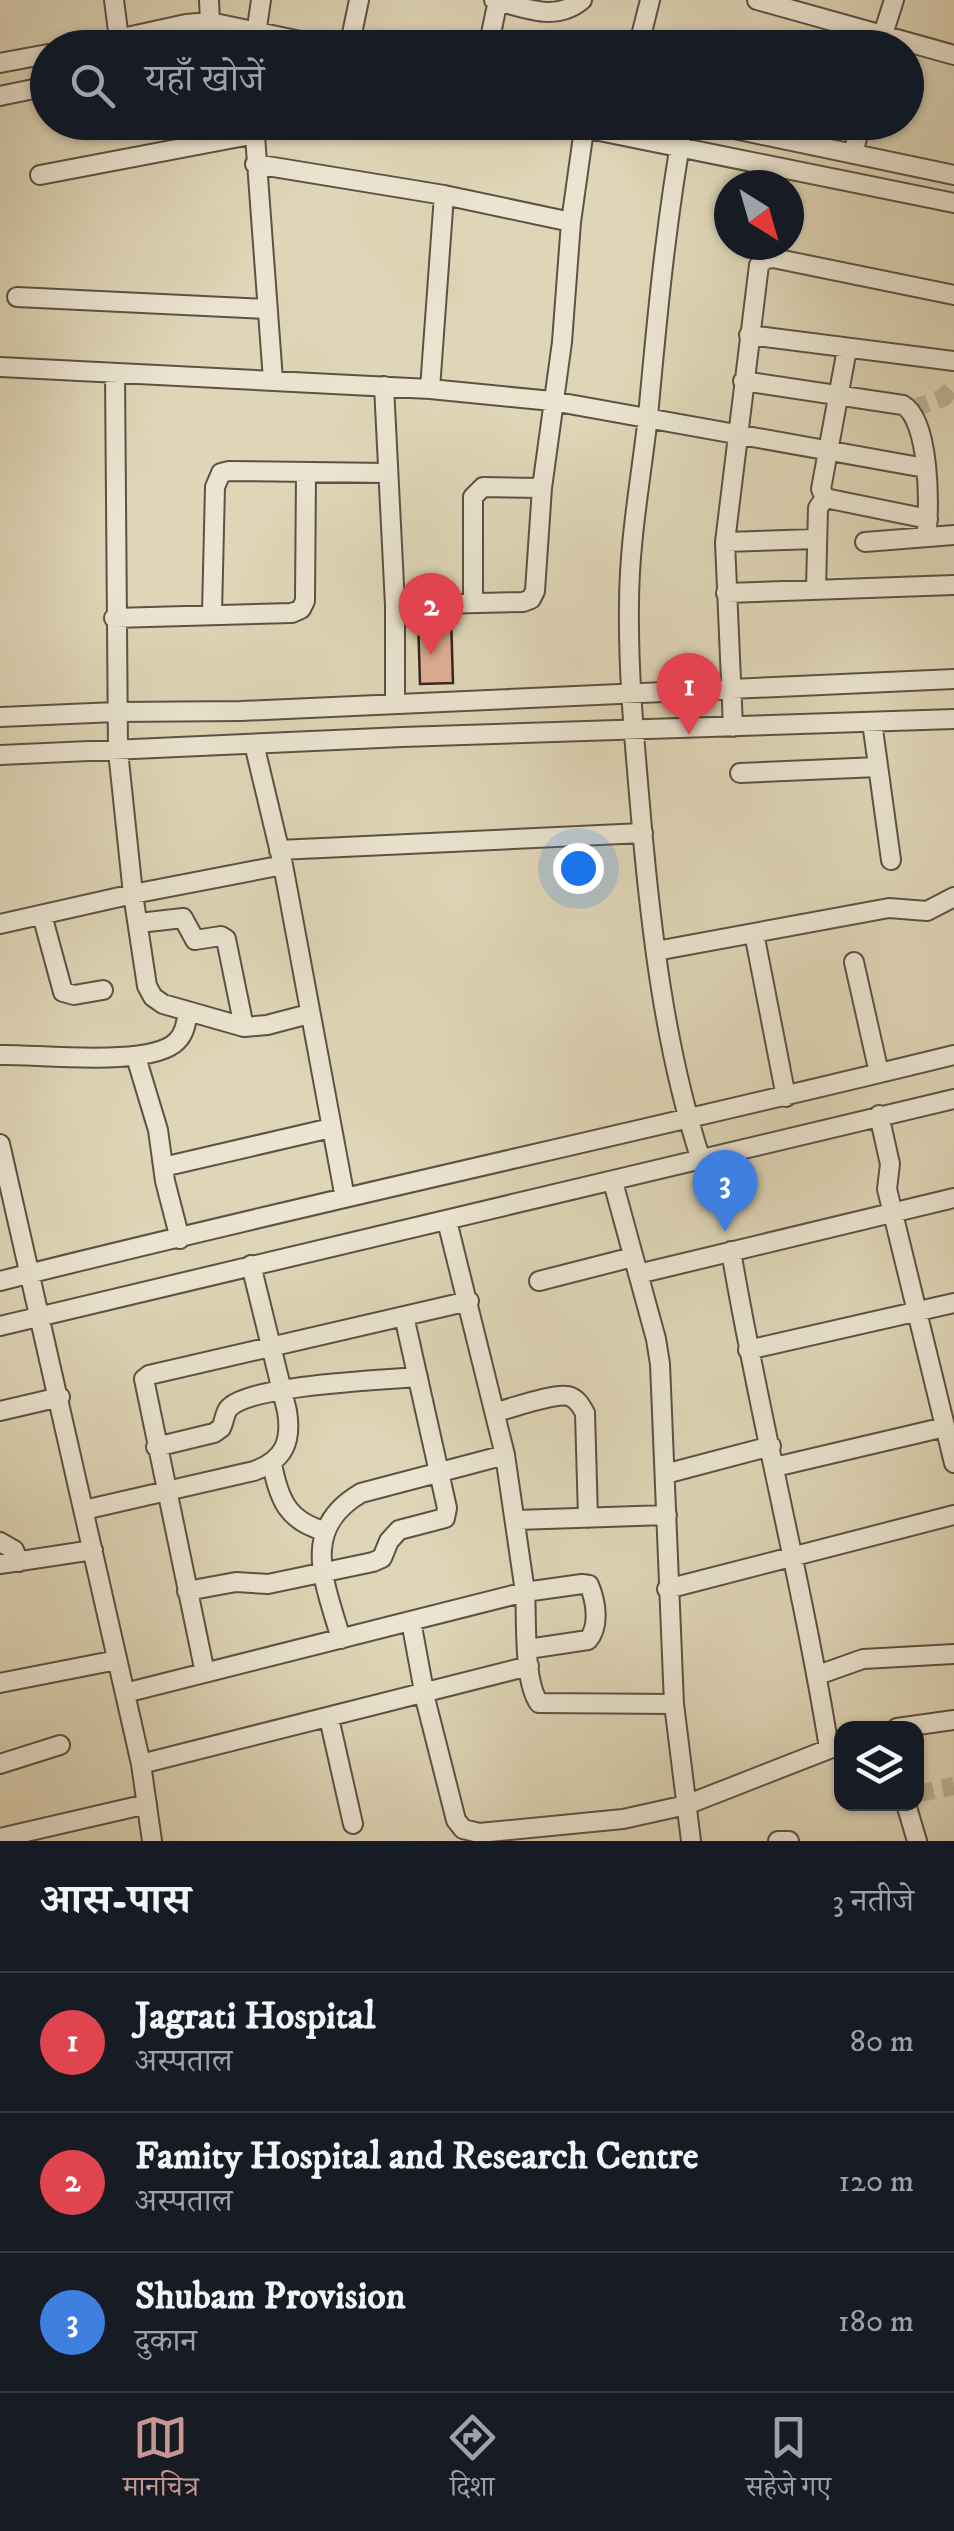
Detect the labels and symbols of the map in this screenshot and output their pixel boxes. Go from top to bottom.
north arrow [714,170,804,260]
pin: 2 [398,572,464,655]
pin: 1 [656,652,722,735]
your location [553,843,604,894]
pin: 3 [692,1150,758,1232]

